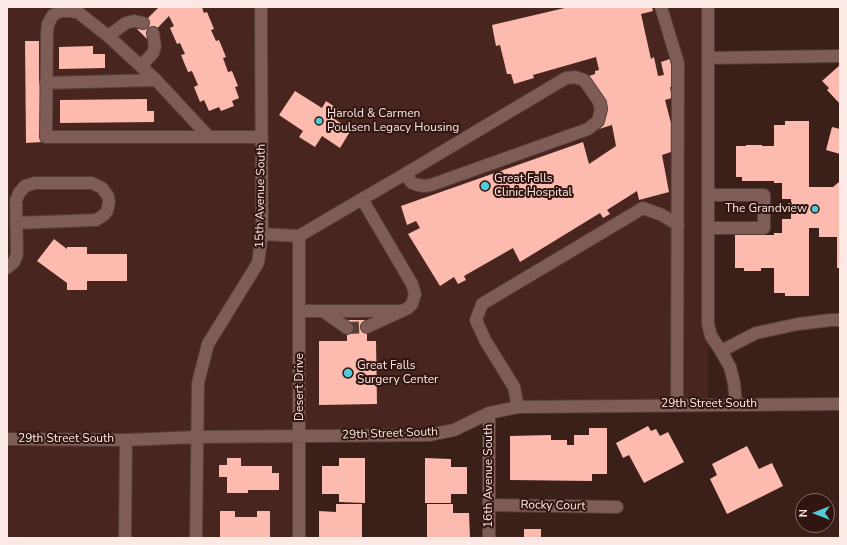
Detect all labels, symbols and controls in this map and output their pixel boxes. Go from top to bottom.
place label: Harold & Carmen Poulsen Legacy Housing [327,107,459,135]
marker: Harold & Carmen Poulsen Legacy Housing [314,116,324,126]
street label: 15th Avenue South [253,144,269,248]
place label: Great Falls Clinic Hospital [494,172,572,200]
marker: Great Falls Clinic Hospital [479,180,491,192]
place label: The Grandview [725,202,807,216]
marker: The Grandview [810,204,820,214]
street label: Desert Drive [293,353,307,421]
place label: Great Falls Surgery Center [357,359,438,387]
marker: Great Falls Surgery Center [342,367,354,379]
street label: 29th Street South [661,397,757,411]
street label: 16th Avenue South [482,424,496,528]
street label: 29th Street South [342,425,438,443]
street label: 29th Street South [18,432,114,446]
north arrow [795,493,835,533]
street label: Rocky Court [520,498,586,514]
text: N [796,509,811,517]

